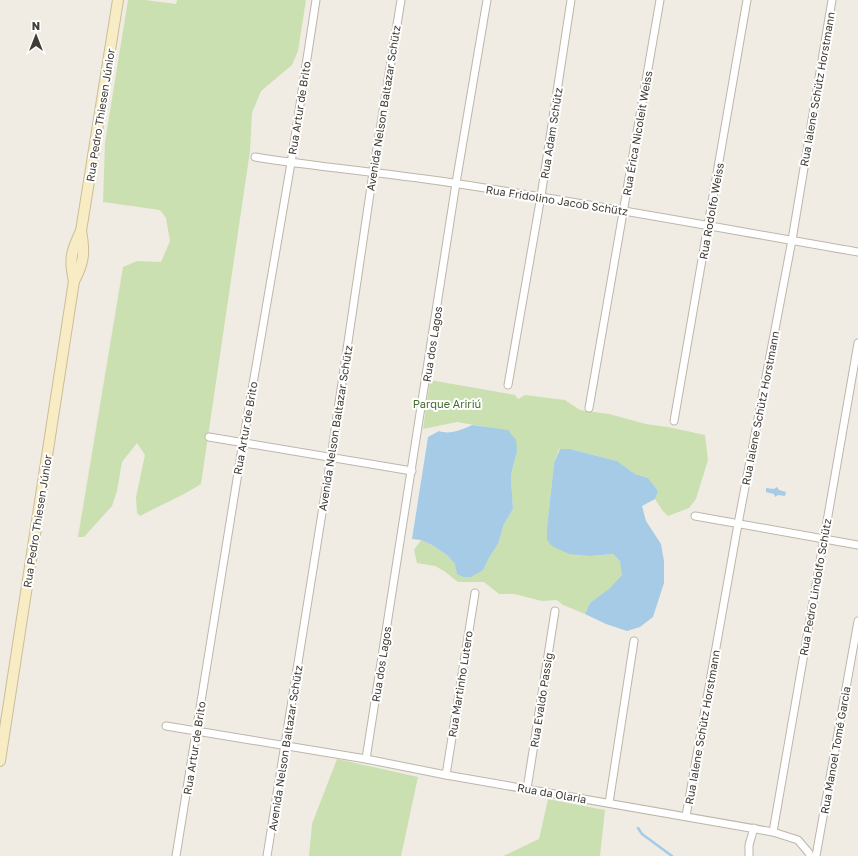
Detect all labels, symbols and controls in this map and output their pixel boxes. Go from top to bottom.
street label: Rua Ialene Schütz Horstmann [797,11,837,167]
north arrow [16,16,56,56]
text: N [32,19,40,32]
street label: Avenida Nelson Baltazar Schütz [363,24,403,192]
street label: Rua Pedro Thiesen Júnior [83,47,117,183]
street label: Rua Artur de Brito [285,60,313,156]
street label: Rua Érica Nicoleit Weiss [620,69,654,197]
street label: Rua Adam Schütz [537,86,565,180]
street label: Rua Rodolfo Weiss [696,162,726,260]
street label: Rua Fridolino Jacob Schütz [485,182,629,218]
street label: Rua dos Lagos [420,305,444,383]
street label: Rua Ialene Schütz Horstmann [739,330,781,486]
street label: Avenida Nelson Baltazar Schütz [315,344,355,512]
street label: Rua Artur de Brito [230,380,260,476]
park label: Parque Aririú [413,397,481,410]
street label: Rua Pedro Thiesen Júnior [20,453,54,589]
street label: Rua Pedro Lindolfo Schütz [797,517,834,657]
street label: Rua dos Lagos [369,625,393,703]
street label: Rua Martinho Lutero [445,629,475,738]
street label: Rua Ialene Schütz Horstmann [682,649,722,805]
street label: Rua Evaldo Passig [527,652,555,748]
street label: Avenida Nelson Baltazar Schütz [265,664,305,832]
street label: Rua Manoel Tomé Garcia [817,685,853,815]
street label: Rua Artur de Brito [180,700,208,796]
street label: Rua da Olaria [516,781,588,805]

